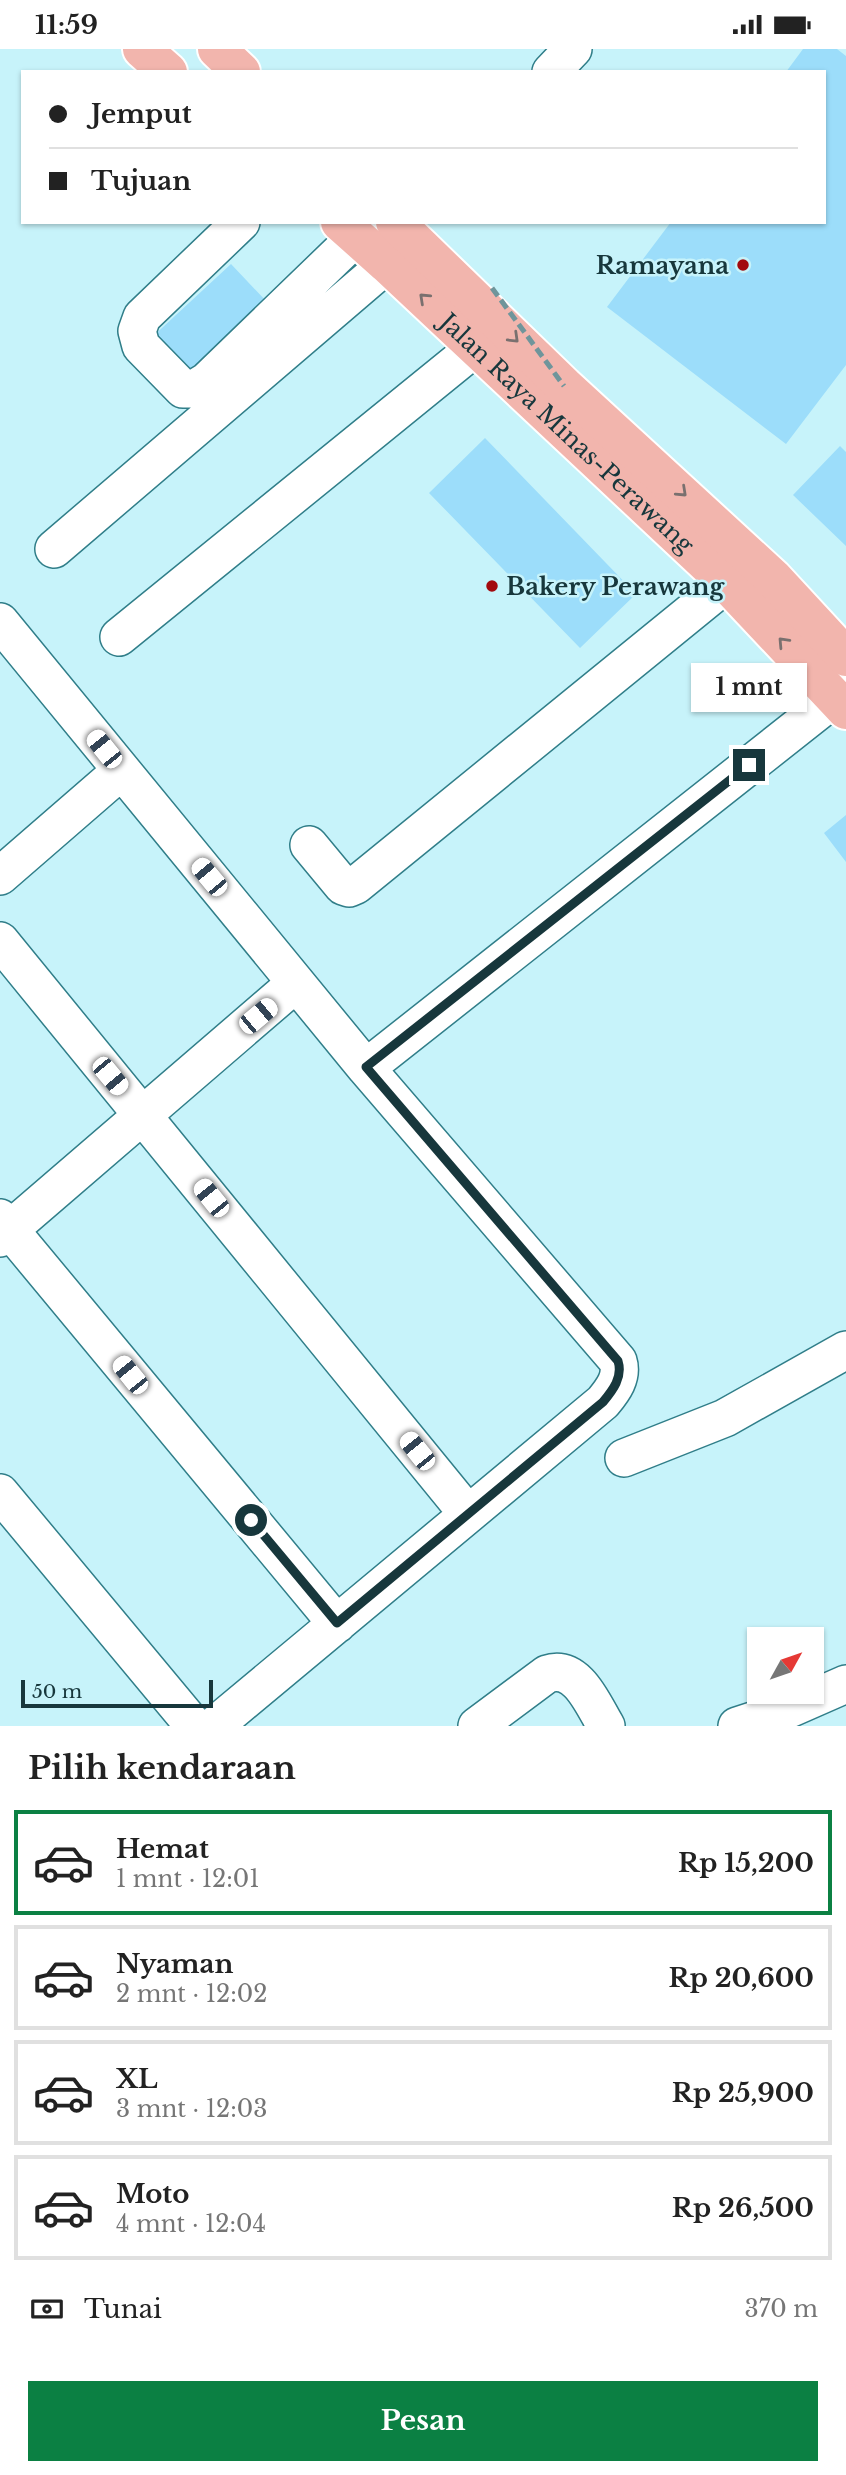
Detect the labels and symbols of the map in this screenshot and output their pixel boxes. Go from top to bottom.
place label: Ramayana [596,251,729,280]
marker: Ramayana [735,257,751,273]
one-way arrow [419,294,432,307]
street label: Jalan Raya Minas-Perawang [432,305,701,559]
one-way arrow [506,330,519,343]
one-way arrow [674,484,687,497]
place label: Bakery Perawang [506,572,725,601]
marker: Bakery Perawang [484,578,500,594]
one-way arrow [779,637,791,650]
callout: 1 mnt [691,663,807,713]
car [83,726,126,772]
route end [733,749,765,781]
car [188,854,231,900]
car [236,994,281,1038]
car [89,1053,132,1099]
car [190,1175,233,1221]
car [109,1352,152,1398]
car [396,1428,439,1474]
route start [235,1504,267,1536]
north arrow [747,1627,824,1705]
scale bar [21,1677,214,1709]

